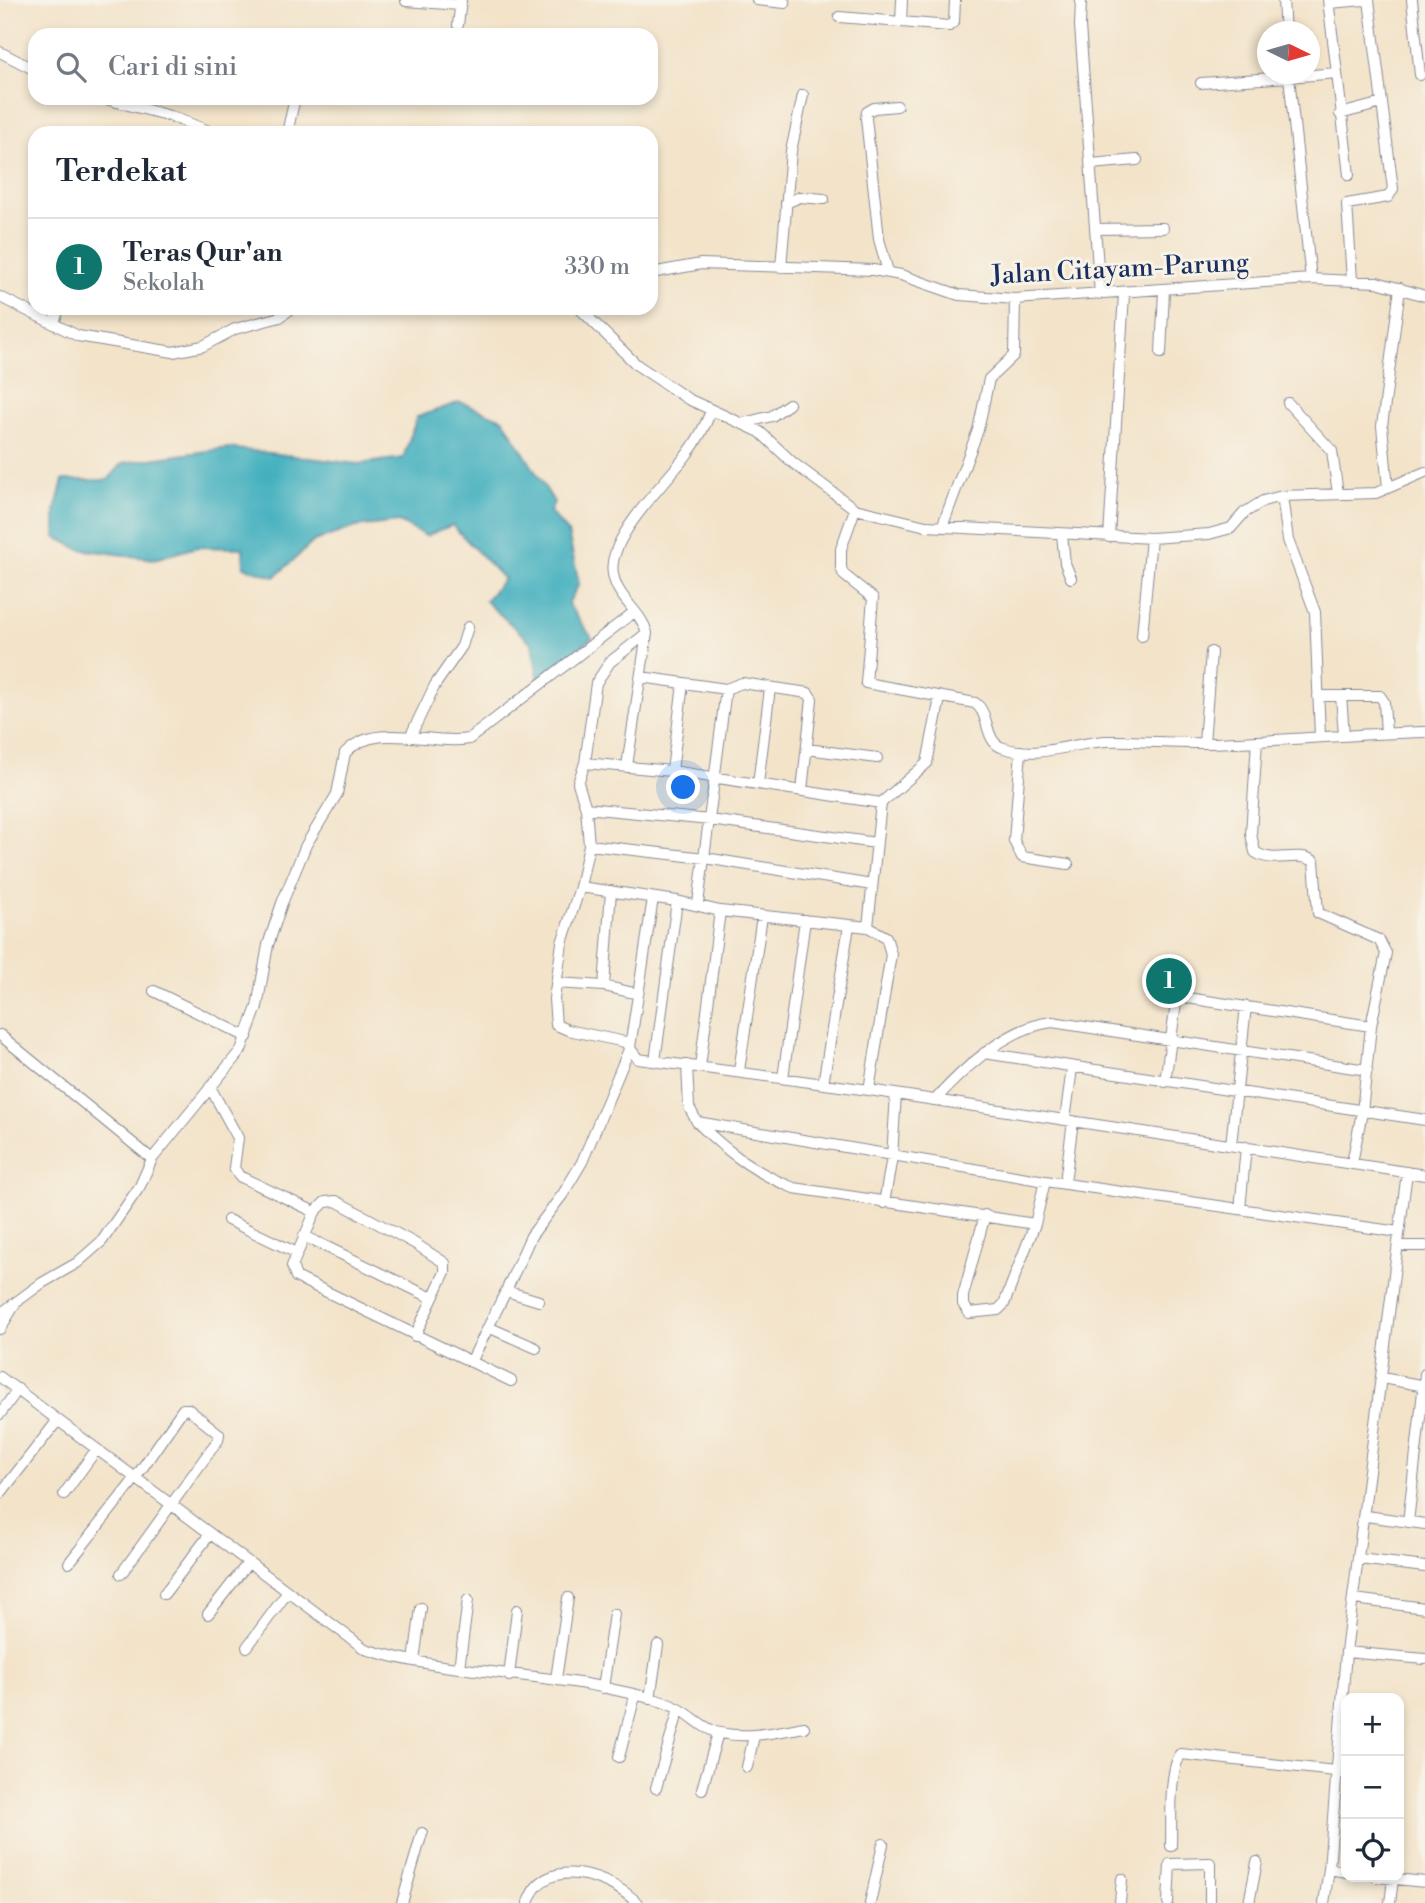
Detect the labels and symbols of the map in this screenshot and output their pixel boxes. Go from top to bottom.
north arrow [1257,21,1320,84]
street label: Jalan Citayam-Parung [989,246,1251,292]
your location [666,770,700,804]
pin: 1 [1146,955,1192,1007]

